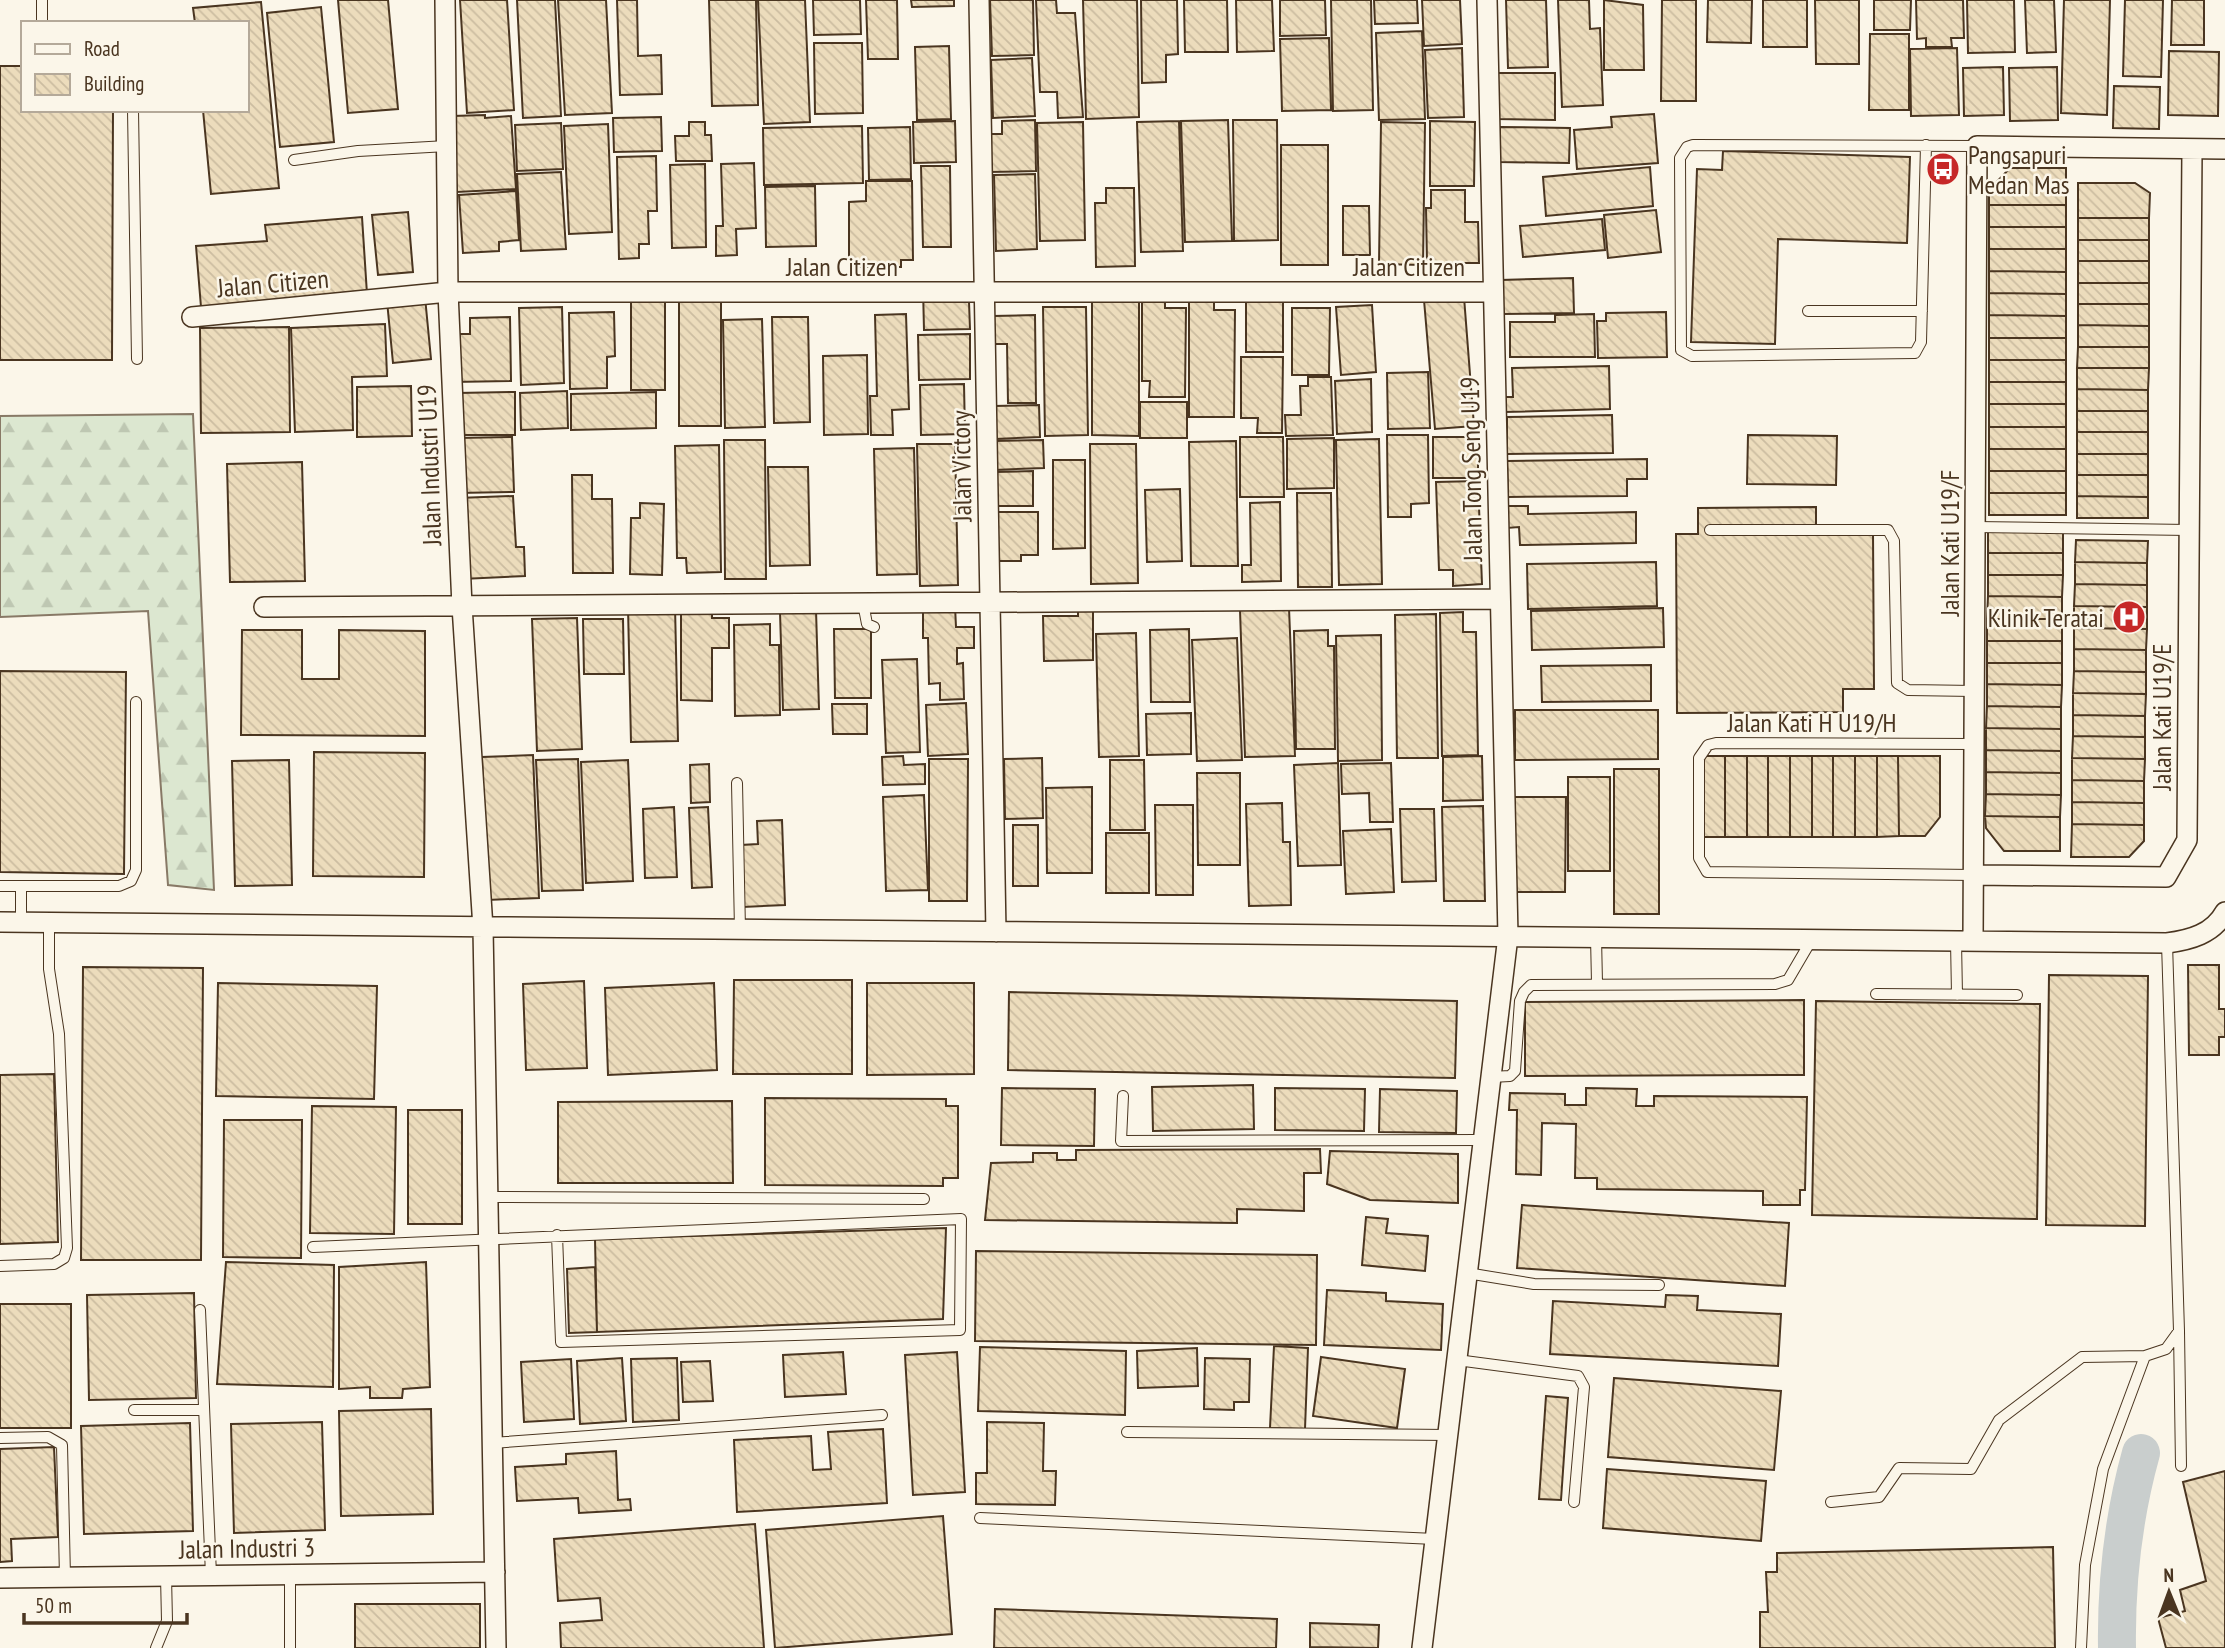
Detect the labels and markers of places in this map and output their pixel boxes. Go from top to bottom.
place label: Pangsapuri Medan Mas [1968,138,2070,201]
bus stop icon: Pangsapuri Medan Mas [1924,150,1962,188]
hospital icon: Klinik Teratai [2110,598,2148,636]
place label: Klinik Teratai [1988,601,2104,634]

